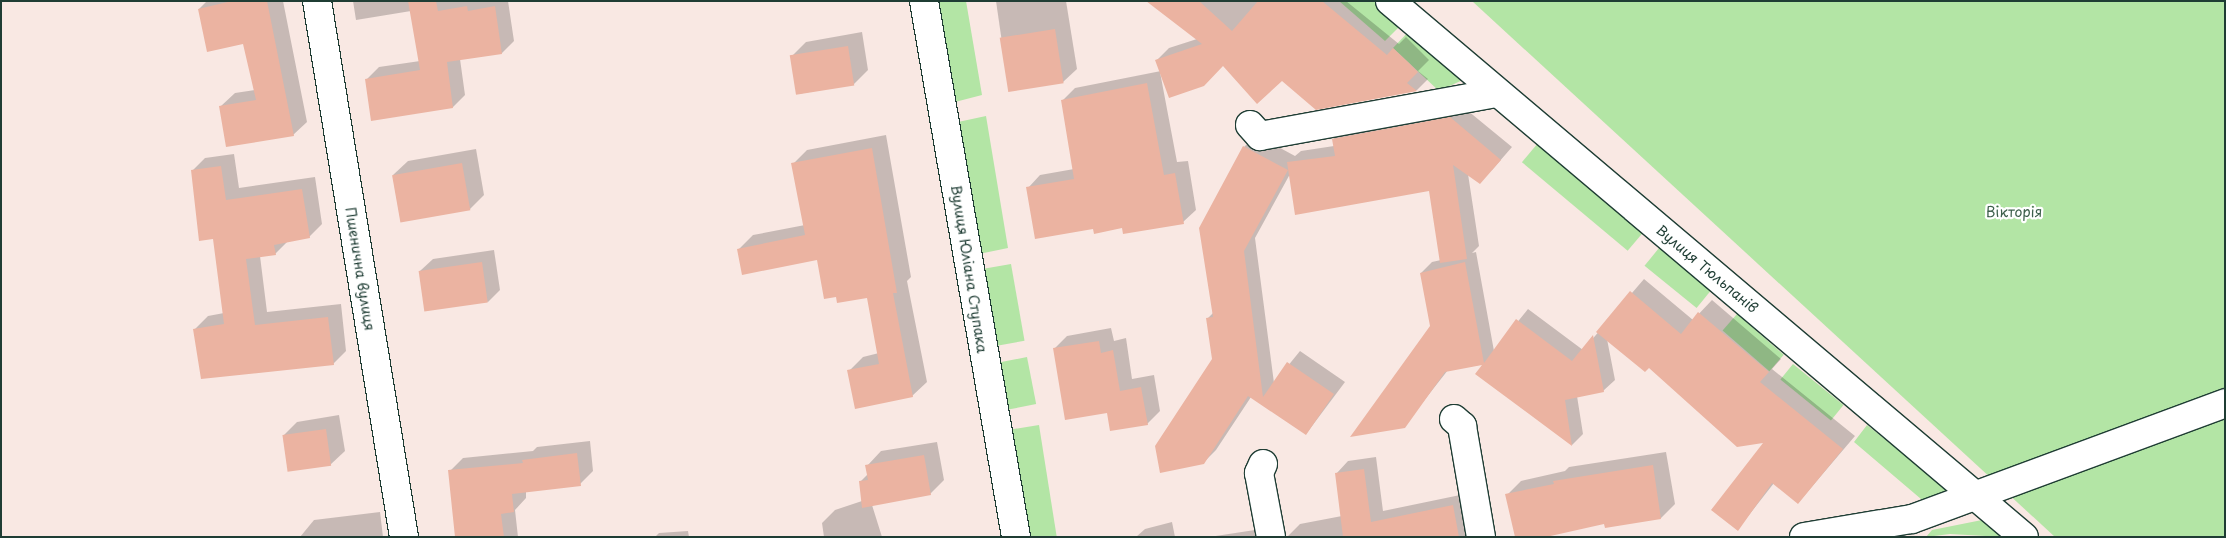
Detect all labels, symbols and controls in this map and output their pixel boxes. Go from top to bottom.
street label: Вулиця Юліана Ступака [947,183,991,355]
park label: Вікторія [1986,204,2042,220]
street label: Пшенична вулиця [342,206,378,332]
street label: Вулиця Тюльпанів [1653,222,1761,316]

